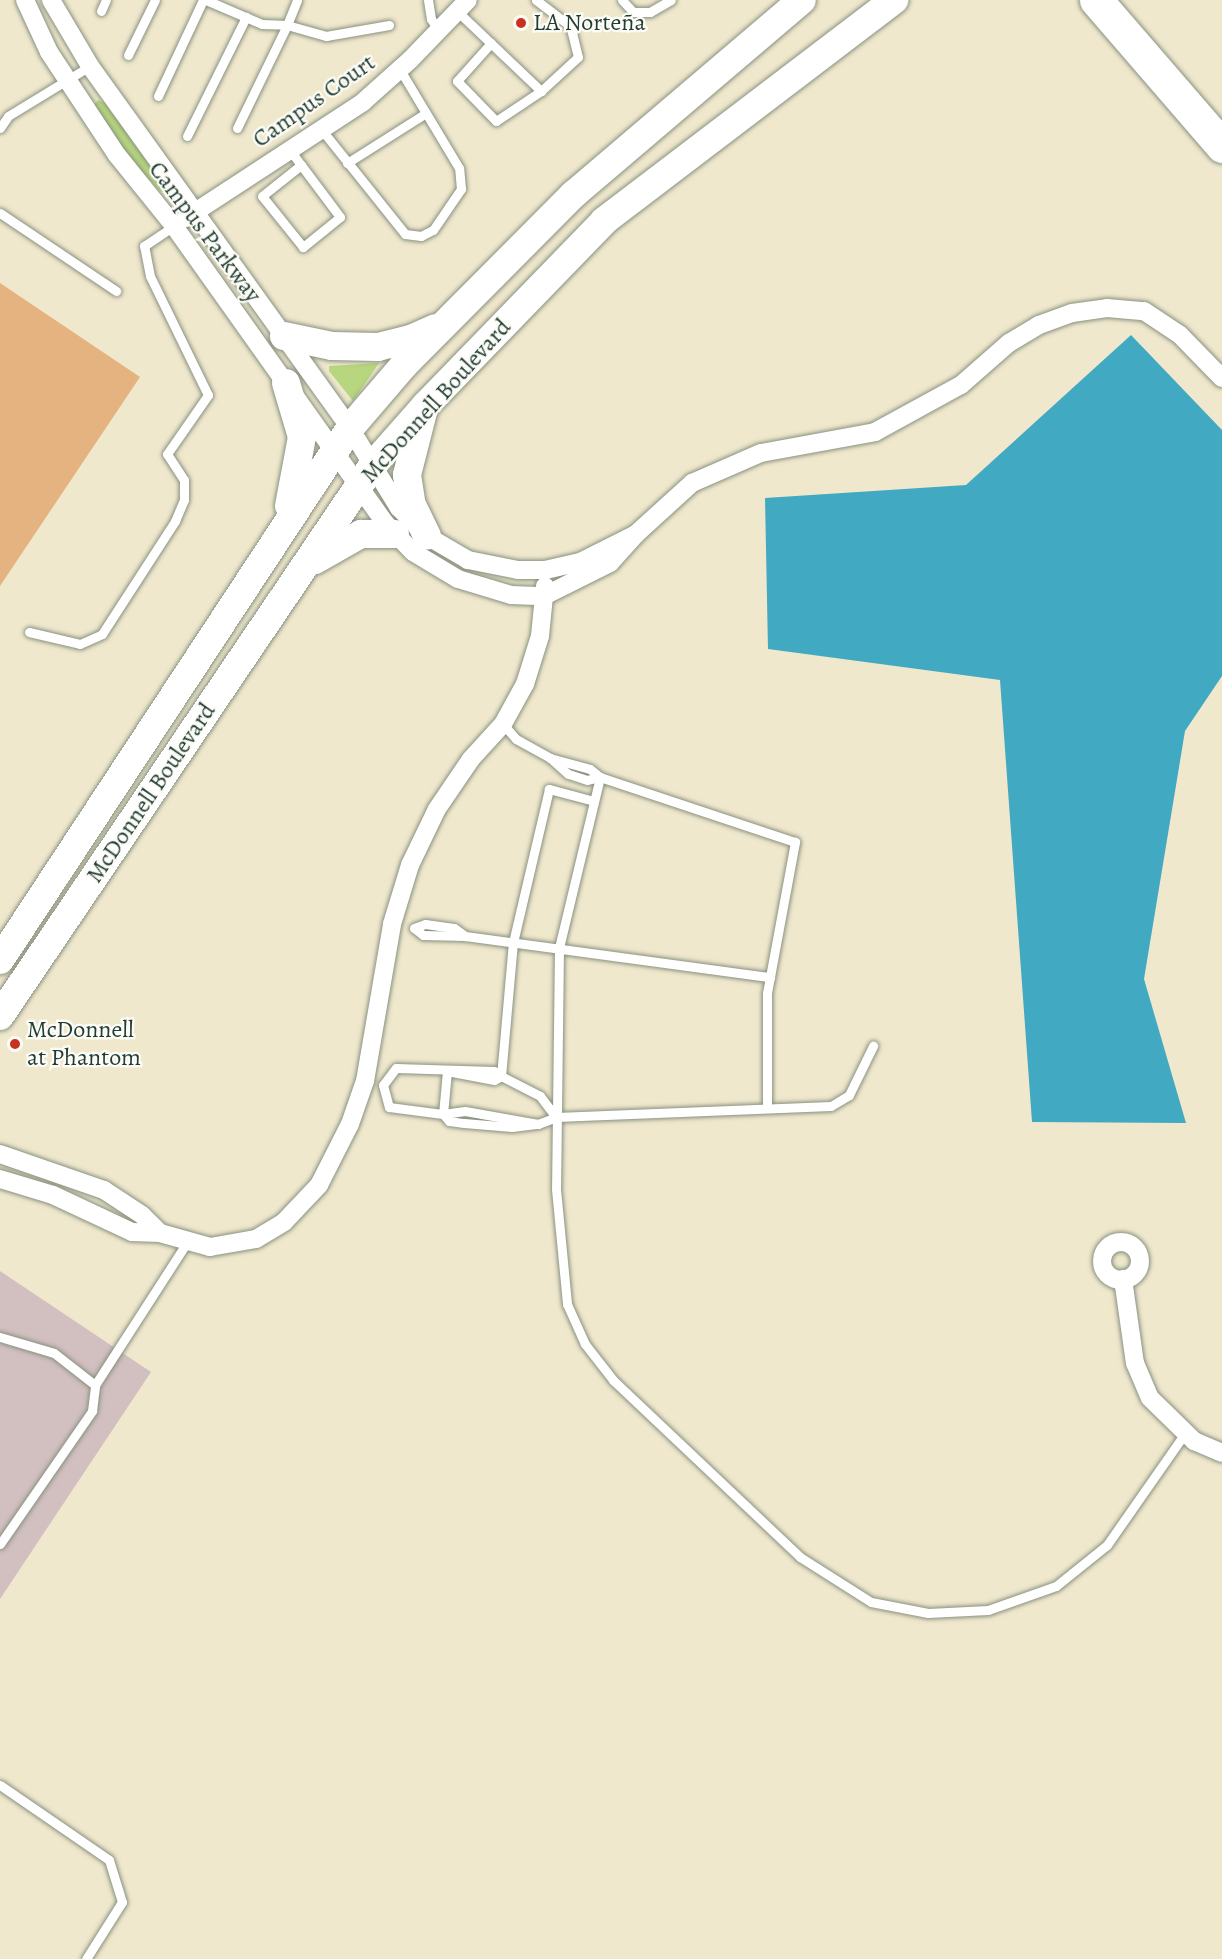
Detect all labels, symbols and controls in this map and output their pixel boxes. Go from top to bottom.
place label: LA Norteña [533,9,646,37]
marker: LA Norteña [514,16,528,30]
street label: Campus Court [247,48,381,154]
street label: Campus Parkway [143,156,267,308]
street label: McDonnell Boulevard [355,313,517,489]
street label: McDonnell Boulevard [80,698,222,888]
place label: McDonnell at Phantom [27,1016,141,1072]
marker: McDonnell at Phantom [8,1037,22,1051]

